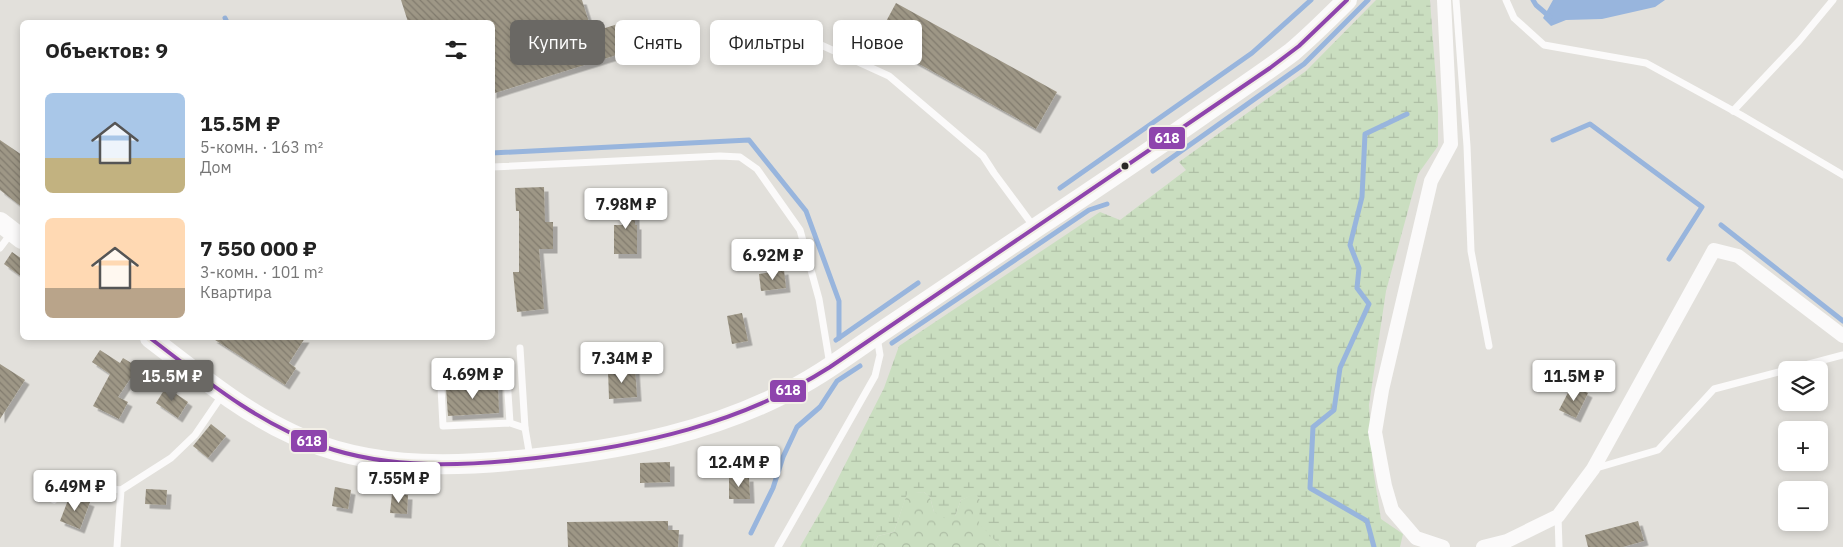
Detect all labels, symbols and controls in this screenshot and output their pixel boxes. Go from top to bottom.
chip: Купить [510,20,605,65]
chip: Снять [615,20,700,65]
chip: Фильтры [710,20,823,65]
chip: Новое [833,20,922,65]
text: Объектов: 9 [45,36,168,64]
icon: filters [442,36,470,64]
text: 15.5M ₽ [200,109,280,137]
icon: home [85,113,145,173]
line badge: 618 [1148,126,1186,150]
text: 618 [1154,129,1180,147]
text: 5-комн. · 163 m² [200,137,323,157]
text: Дом [200,157,232,177]
unlabelled marker [1120,161,1130,171]
pin: 7.98M ₽ [580,188,672,230]
text: 7.98M ₽ [595,194,657,214]
text: 7 550 000 ₽ [200,234,317,262]
icon: home [85,238,145,298]
pin: 6.92M ₽ [727,238,819,281]
text: 6.92M ₽ [742,245,804,265]
text: 3-комн. · 101 m² [200,262,323,282]
text: Квартира [200,282,272,302]
pin: 7.34M ₽ [576,342,668,384]
text: 7.34M ₽ [591,348,653,368]
pin: 4.69M ₽ [427,358,519,400]
pin: 15.5M ₽ [126,360,218,402]
pin: 11.5M ₽ [1528,360,1620,402]
map controls [1778,361,1828,531]
button: layers [1778,361,1828,411]
text: 4.69M ₽ [442,364,504,384]
text: 15.5M ₽ [141,366,203,386]
text: 11.5M ₽ [1543,366,1605,386]
line badge: 618 [769,379,807,403]
text: 618 [775,381,801,399]
button: + [1778,421,1828,471]
line badge: 618 [290,429,328,453]
text: 618 [296,432,322,450]
pin: 12.4M ₽ [693,446,785,488]
text: 12.4M ₽ [708,452,770,472]
pin: 7.55M ₽ [353,462,445,504]
text: 7.55M ₽ [368,468,430,488]
pin: 6.49M ₽ [29,470,121,512]
text: 6.49M ₽ [44,476,106,496]
button: − [1778,481,1828,531]

